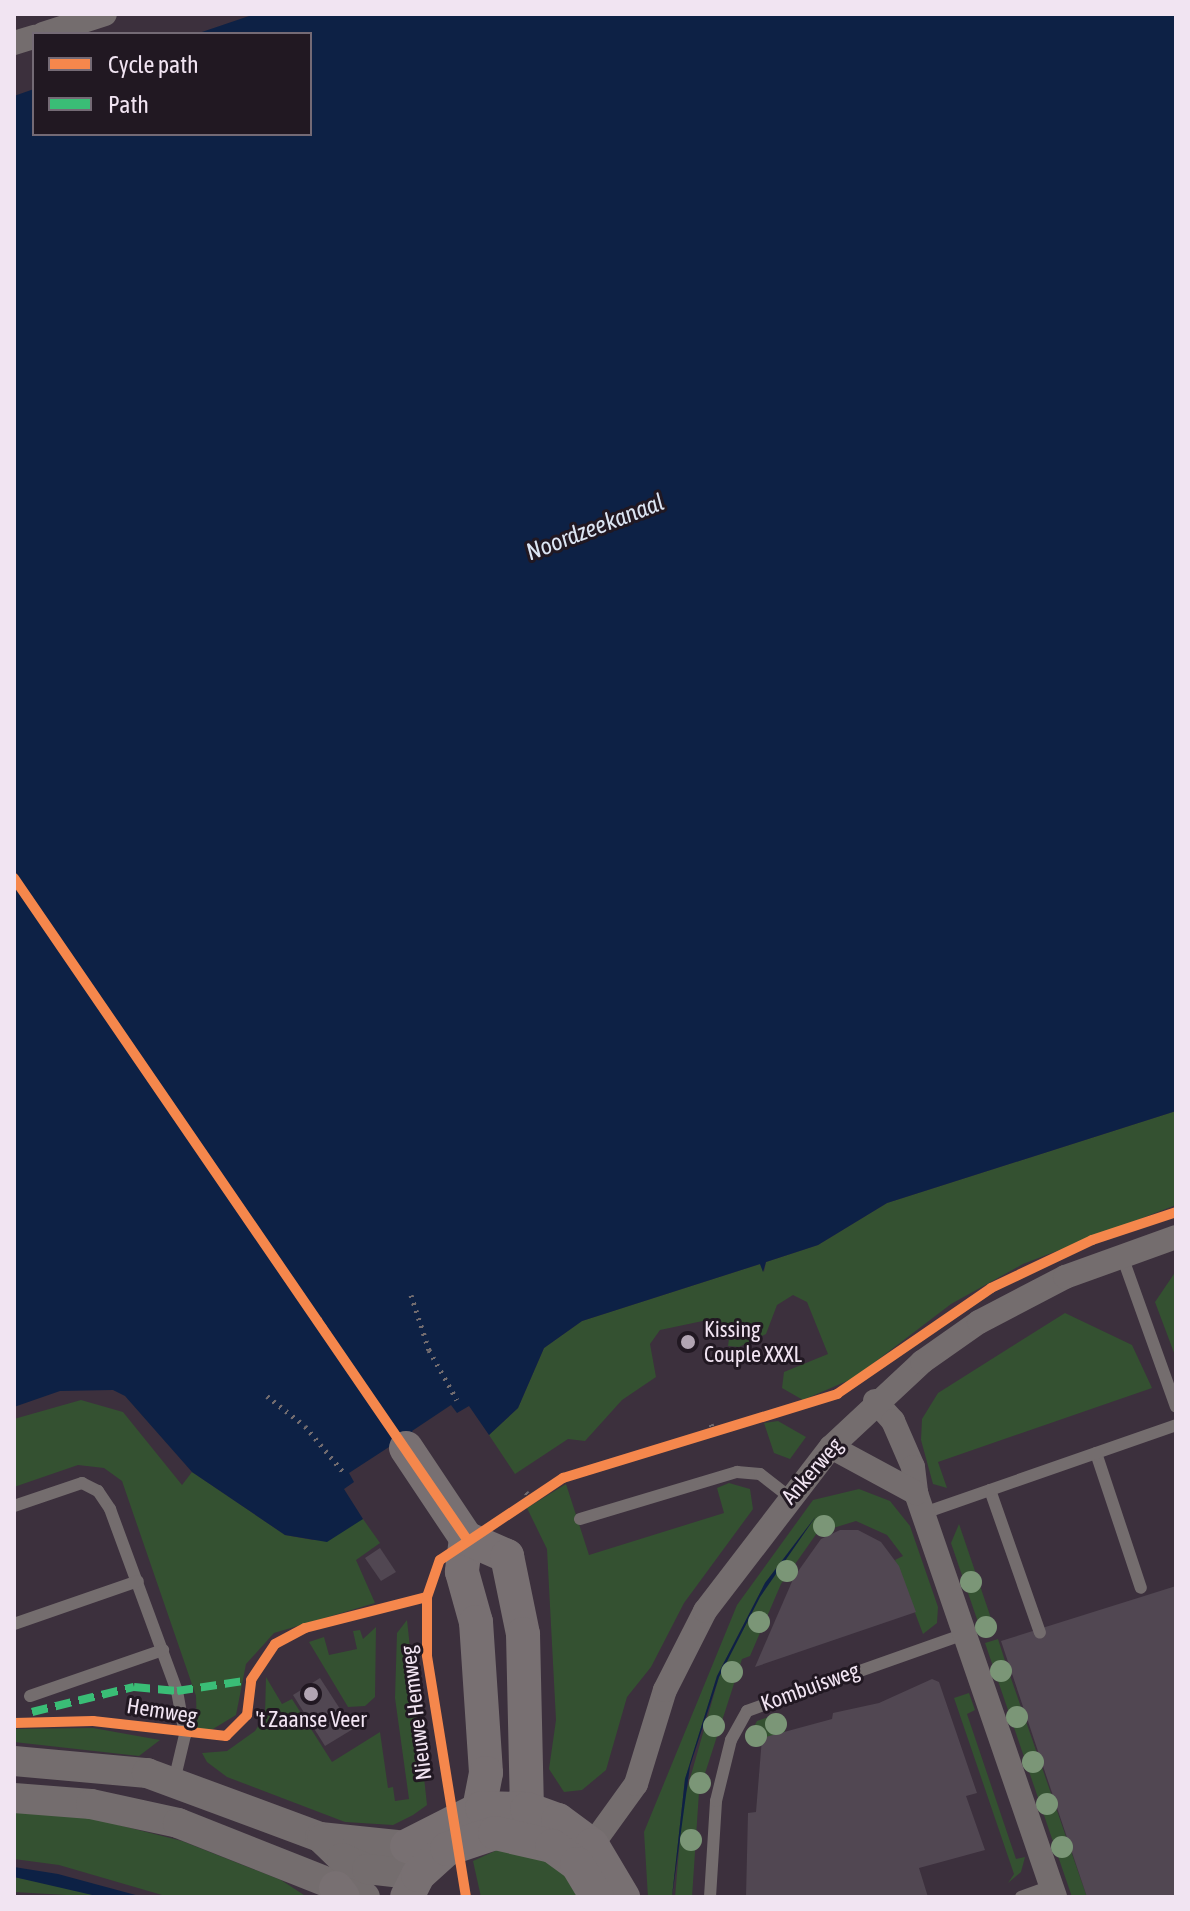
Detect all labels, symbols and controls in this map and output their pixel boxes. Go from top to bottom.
legend [32,32,312,136]
text: Cycle path [108,51,199,78]
text: Path [108,91,149,118]
water label: Noordzeekanaal [522,487,668,567]
place label: Kissing Couple XXXL [704,1316,802,1368]
marker: Kissing Couple XXXL [679,1333,697,1351]
street label: Ankerweg [776,1432,848,1510]
street label: Nieuwe Hemweg [395,1644,437,1782]
street label: Kombuisweg [757,1657,863,1717]
marker: 't Zaanse Veer [302,1685,320,1703]
street label: Hemweg [125,1692,199,1730]
place label: 't Zaanse Veer [255,1707,367,1733]

